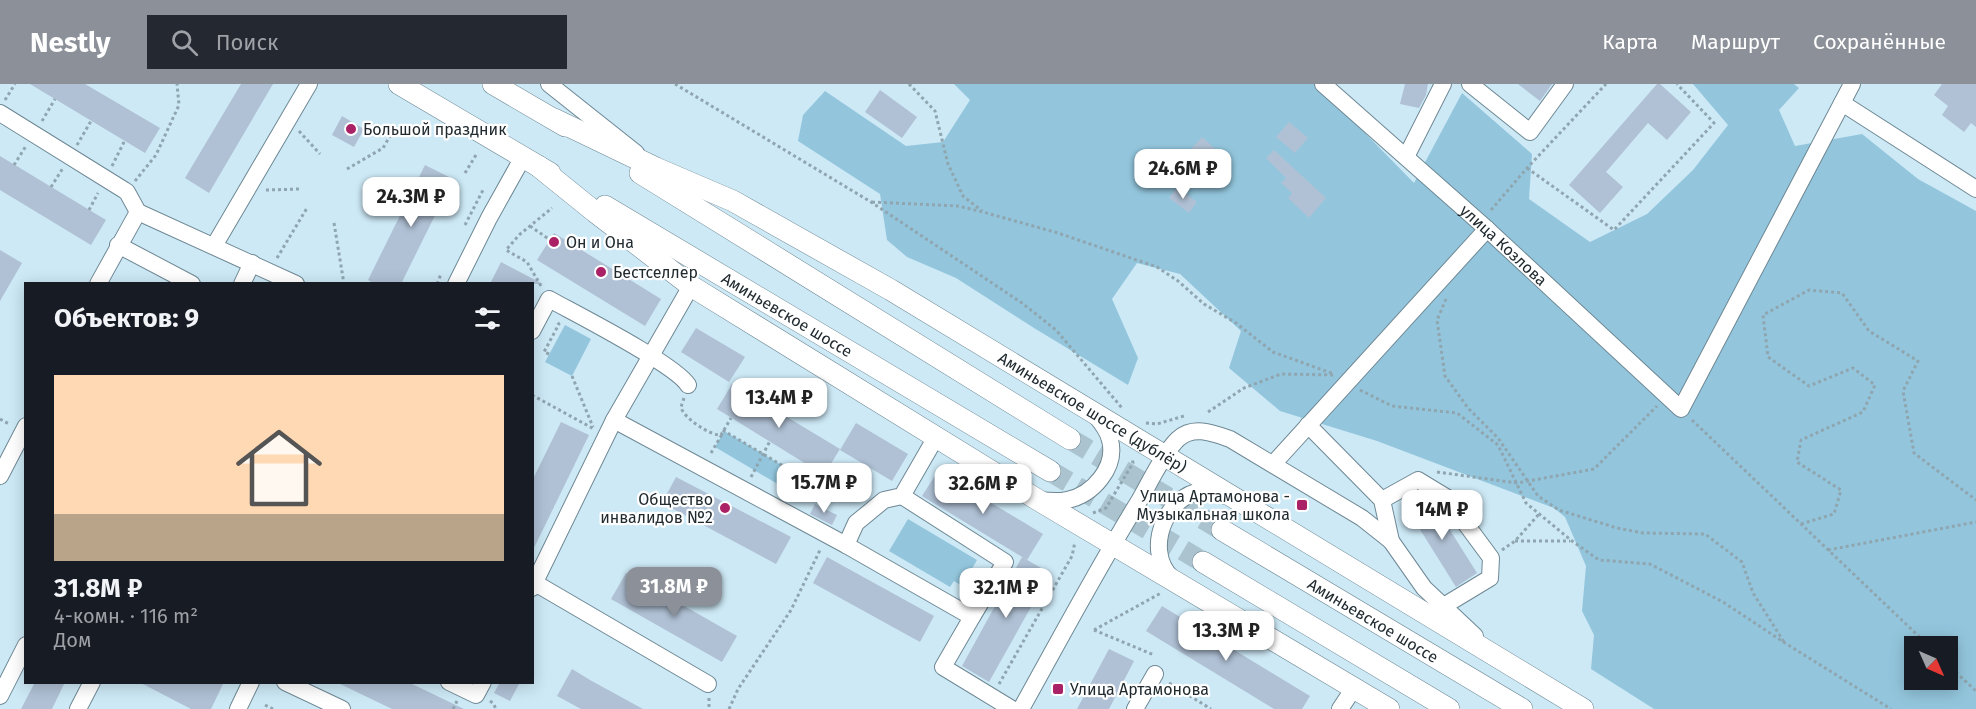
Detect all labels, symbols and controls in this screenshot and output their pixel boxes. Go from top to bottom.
search box [147,15,567,69]
text: Nestly [30,26,111,59]
icon: search [168,26,201,59]
text: Поиск [216,29,278,56]
text: Карта [1602,29,1658,55]
text: Маршрут [1691,29,1780,55]
text: Сохранённые [1813,29,1946,55]
place label: Большой праздник [363,120,507,139]
marker: Большой праздник [344,122,358,136]
pin: 24.6M ₽ [1128,149,1238,200]
text: 24.6M ₽ [1148,156,1218,180]
pin: 24.3M ₽ [356,177,466,228]
text: 24.3M ₽ [377,184,445,208]
street label: улица Козлова [1456,200,1551,289]
place label: Он и Она [566,233,634,252]
marker: Он и Она [547,235,561,249]
place label: Бестселлер [613,263,698,282]
marker: Бестселлер [594,265,608,279]
street label: Аминьевское шоссе [718,268,856,361]
icon: filters [471,302,504,335]
text: Объектов: 9 [54,303,199,334]
street label: Аминьевское шоссе (дублёр) [995,348,1190,476]
pin: 13.4M ₽ [724,378,834,429]
text: 13.4M ₽ [745,385,813,409]
icon: home [225,414,333,522]
pin: 15.7M ₽ [769,463,879,514]
pin: 32.6M ₽ [928,464,1038,515]
text: 15.7M ₽ [791,470,857,494]
text: 32.6M ₽ [949,471,1017,495]
place label: Улица Артамонова - Музыкальная школа [1137,487,1290,524]
place label: Общество инвалидов №2 [600,490,713,527]
pin: 14M ₽ [1400,490,1484,541]
text: 14M ₽ [1416,497,1468,521]
marker: Улица Артамонова - Музыкальная школа [1295,498,1309,512]
marker: Общество инвалидов №2 [718,501,732,515]
pin: 31.8M ₽ [619,567,729,618]
pin: 32.1M ₽ [951,568,1061,619]
text: 31.8M ₽ [54,573,142,604]
text: 31.8M ₽ [640,574,708,598]
street label: Аминьевское шоссе [1304,574,1442,666]
text: 32.1M ₽ [974,575,1038,599]
text: 4-комн. · 116 m² [54,604,198,628]
pin: 13.3M ₽ [1171,611,1281,662]
text: 13.3M ₽ [1192,618,1260,642]
text: Дом [54,628,91,652]
north arrow [1904,636,1958,690]
map controls [1904,636,1958,690]
place label: Улица Артамонова [1070,680,1209,699]
marker: Улица Артамонова [1051,682,1065,696]

